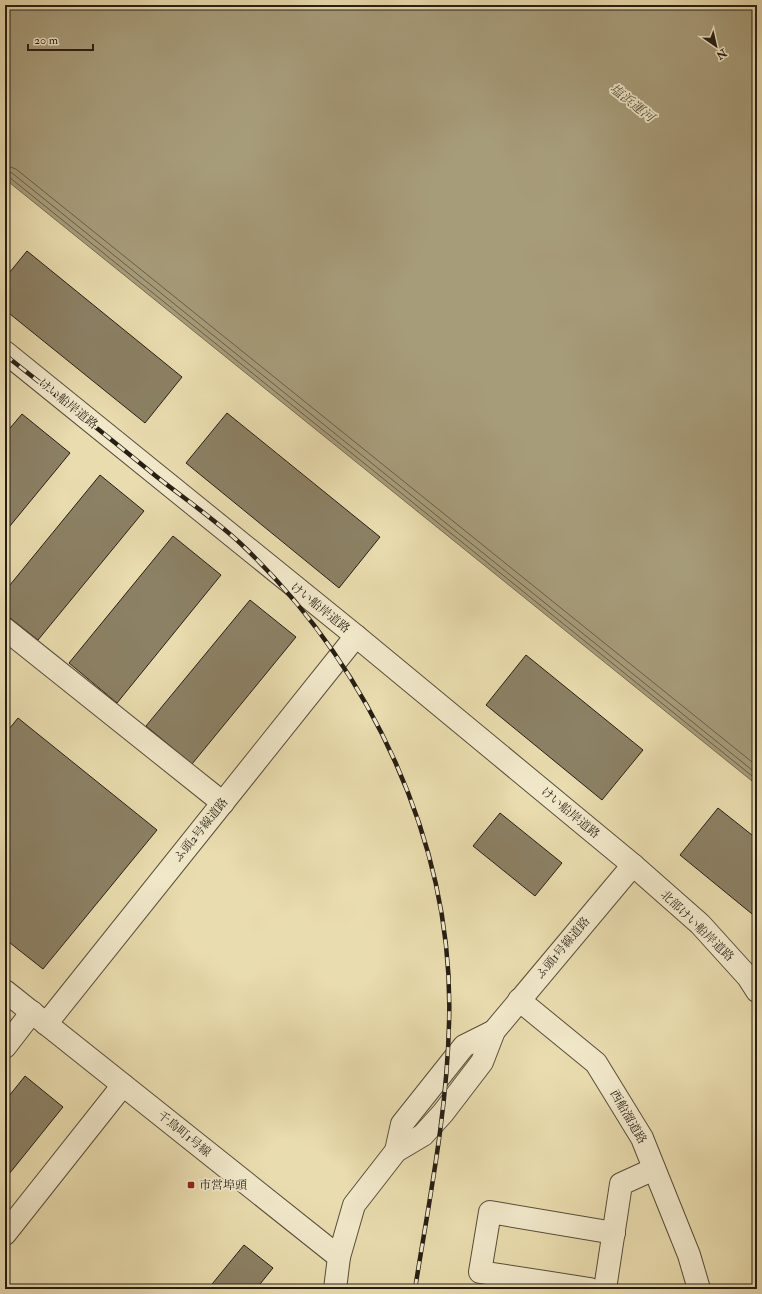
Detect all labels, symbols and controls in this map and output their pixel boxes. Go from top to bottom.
scale bar [28,26,93,52]
north arrow [696,26,736,66]
text: 20 m [34,33,59,48]
text: N [713,45,730,63]
water label: 塩浜運河 [607,81,659,127]
street label: けい船岸道路 [35,376,101,432]
street label: けい船岸道路 [287,580,353,636]
street label: けい船岸道路 [538,784,602,842]
street label: ふ頭2号線道路 [171,795,231,865]
street label: 北部けい船岸道路 [657,887,737,965]
street label: ふ頭1号線道路 [533,914,593,982]
street label: 西船溜道路 [607,1087,649,1147]
street label: 千鳥町1号線 [154,1108,214,1160]
place label: 市営埠頭 [199,1178,247,1193]
marker: 市営埠頭 [186,1180,196,1190]

